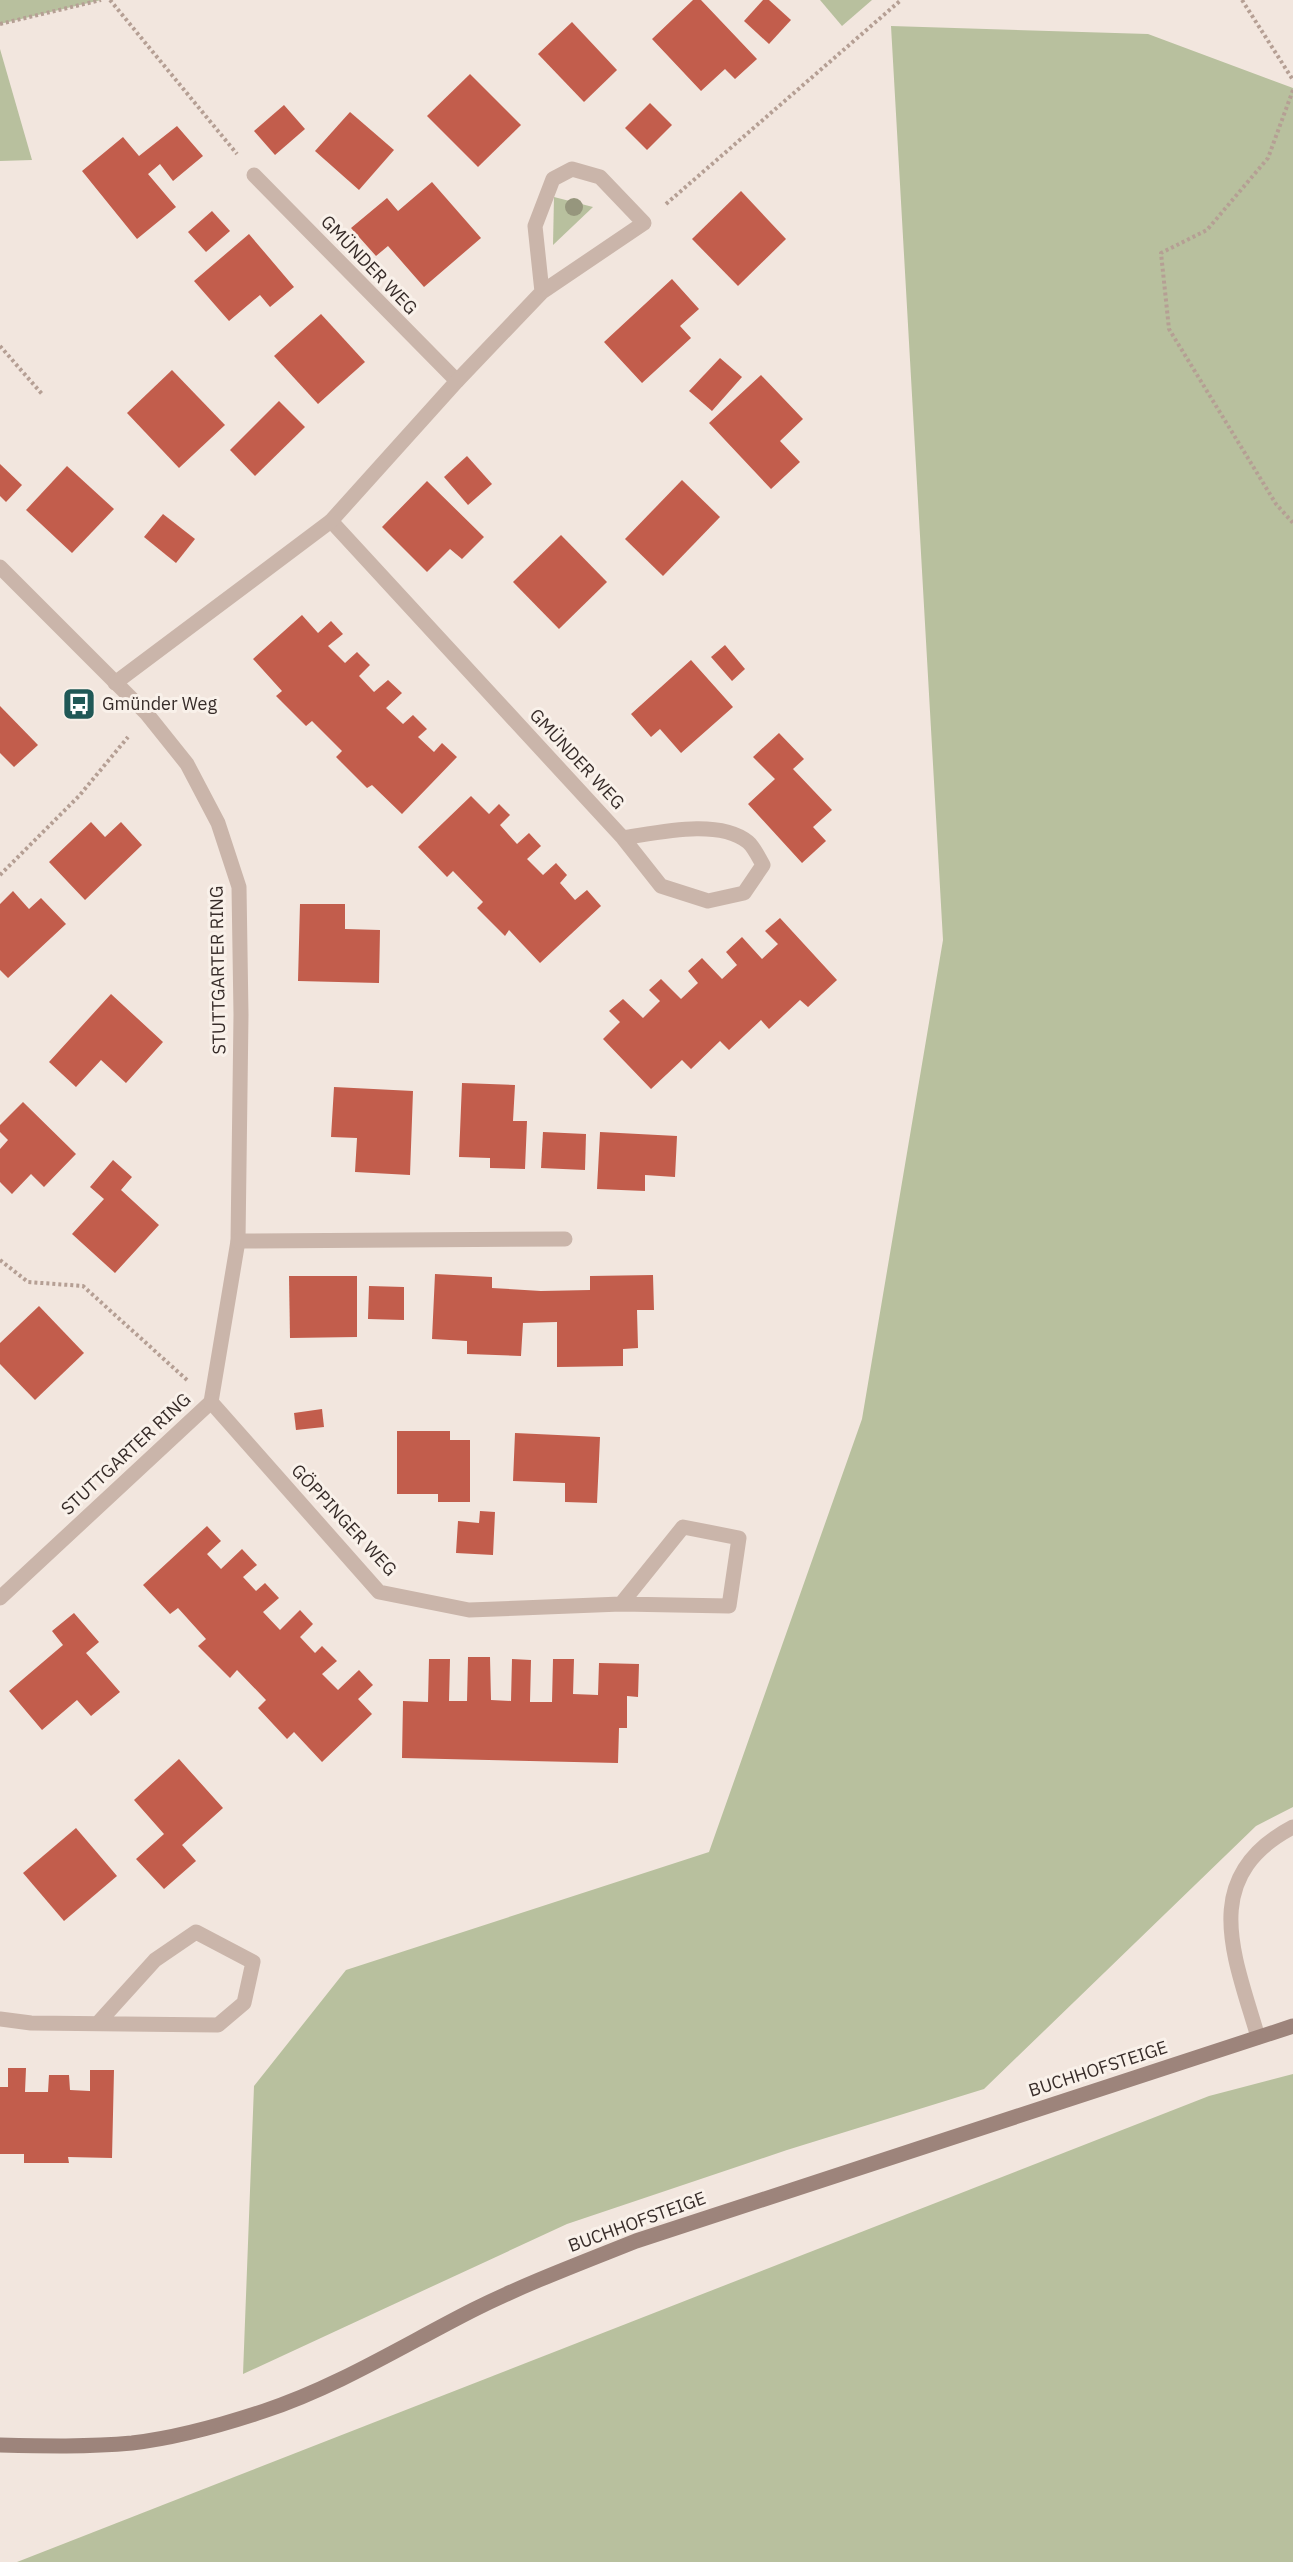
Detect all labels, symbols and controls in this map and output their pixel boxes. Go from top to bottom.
street label: GMÜNDER WEG [316,210,423,319]
bus stop icon: Gmünder Weg [61,686,97,722]
place label: Gmünder Weg [102,692,217,715]
street label: GMÜNDER WEG [525,703,630,814]
street label: STUTTGARTER RING [205,885,230,1055]
street label: STUTTGARTER RING [56,1388,195,1520]
street label: GÖPPINGER WEG [287,1459,402,1580]
street label: BUCHHOFSTEIGE [1026,2035,1170,2102]
street label: BUCHHOFSTEIGE [565,2186,709,2257]

